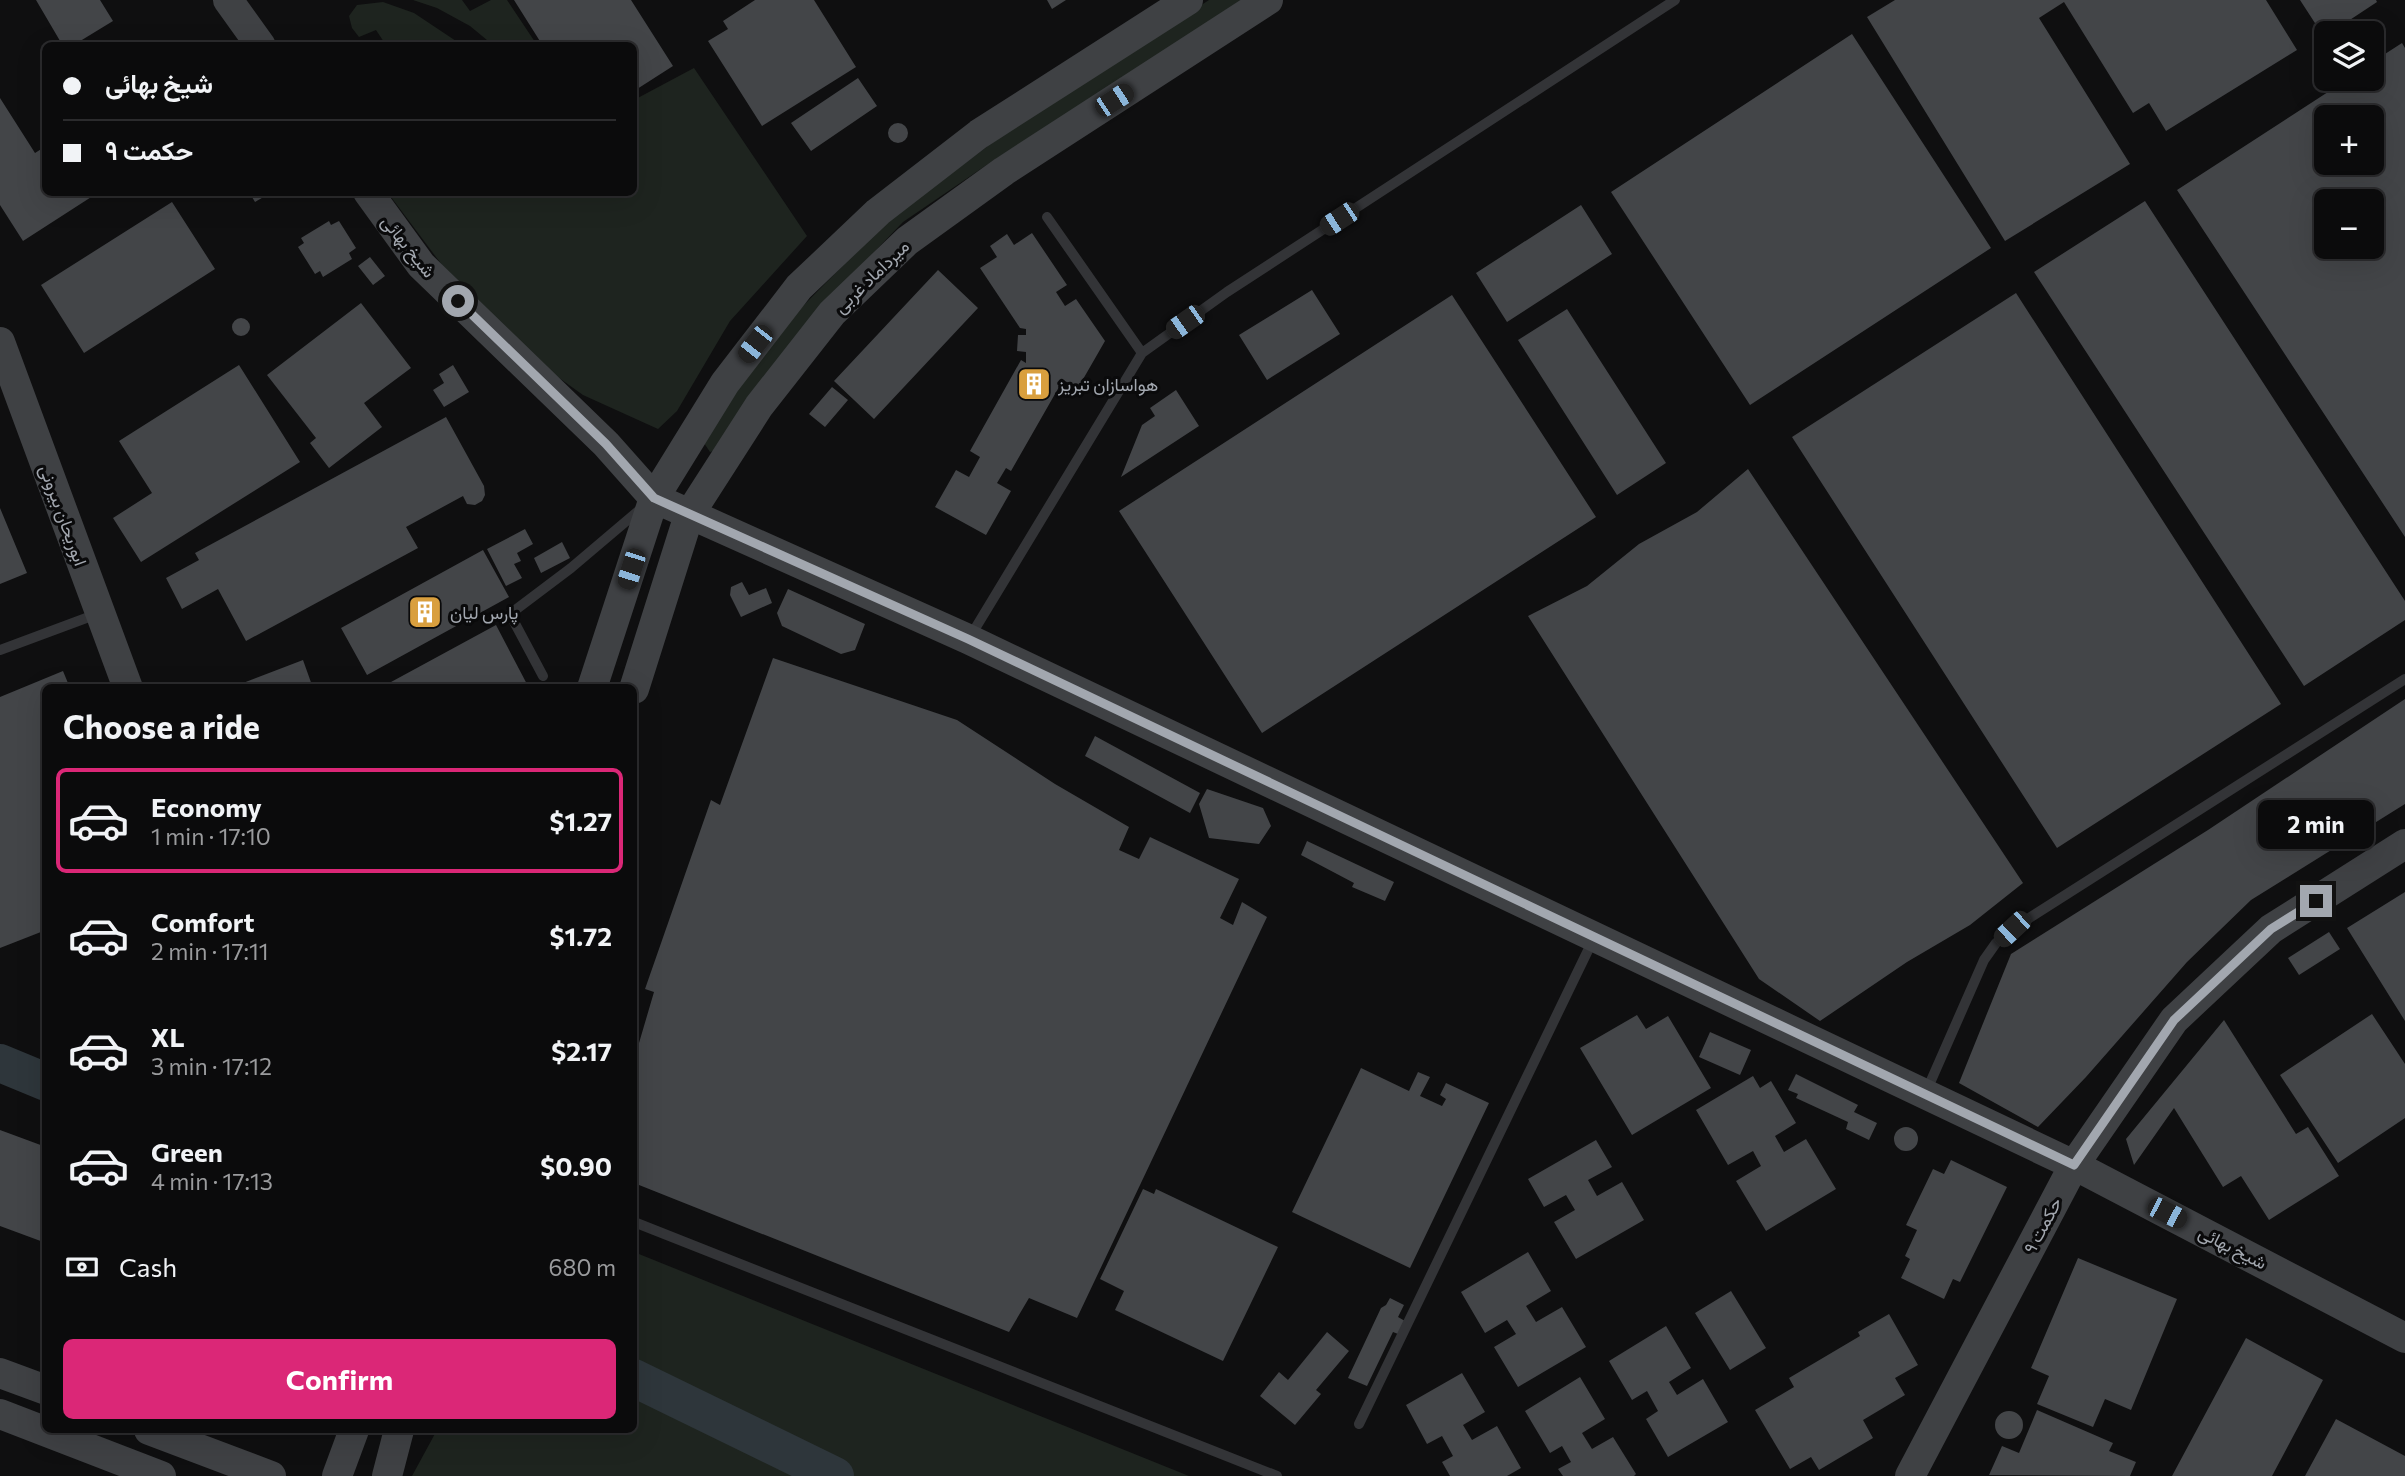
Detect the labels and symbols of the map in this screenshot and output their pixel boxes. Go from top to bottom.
car [1091,80,1138,120]
car [1316,199,1363,239]
street label: شیخ بهائی [376,210,441,283]
street label: میرداماد غربی [829,235,914,318]
route start [442,285,474,317]
car [1162,301,1209,343]
car [734,321,777,367]
building icon: هواسازان تبریز [1015,365,1053,403]
place label: هواسازان تبریز [1057,373,1158,396]
street label: ابوریحان بیرونی [35,462,92,569]
car [615,546,648,592]
building icon: پارس لیان [406,593,444,631]
place label: پارس لیان [450,601,518,625]
callout: 2 min [2258,800,2374,848]
route end [2300,885,2332,917]
car [1990,907,2035,951]
street label: حکمت ۹ [2018,1193,2066,1257]
car [2144,1194,2191,1232]
street label: شیخ بهائی [2194,1220,2271,1275]

